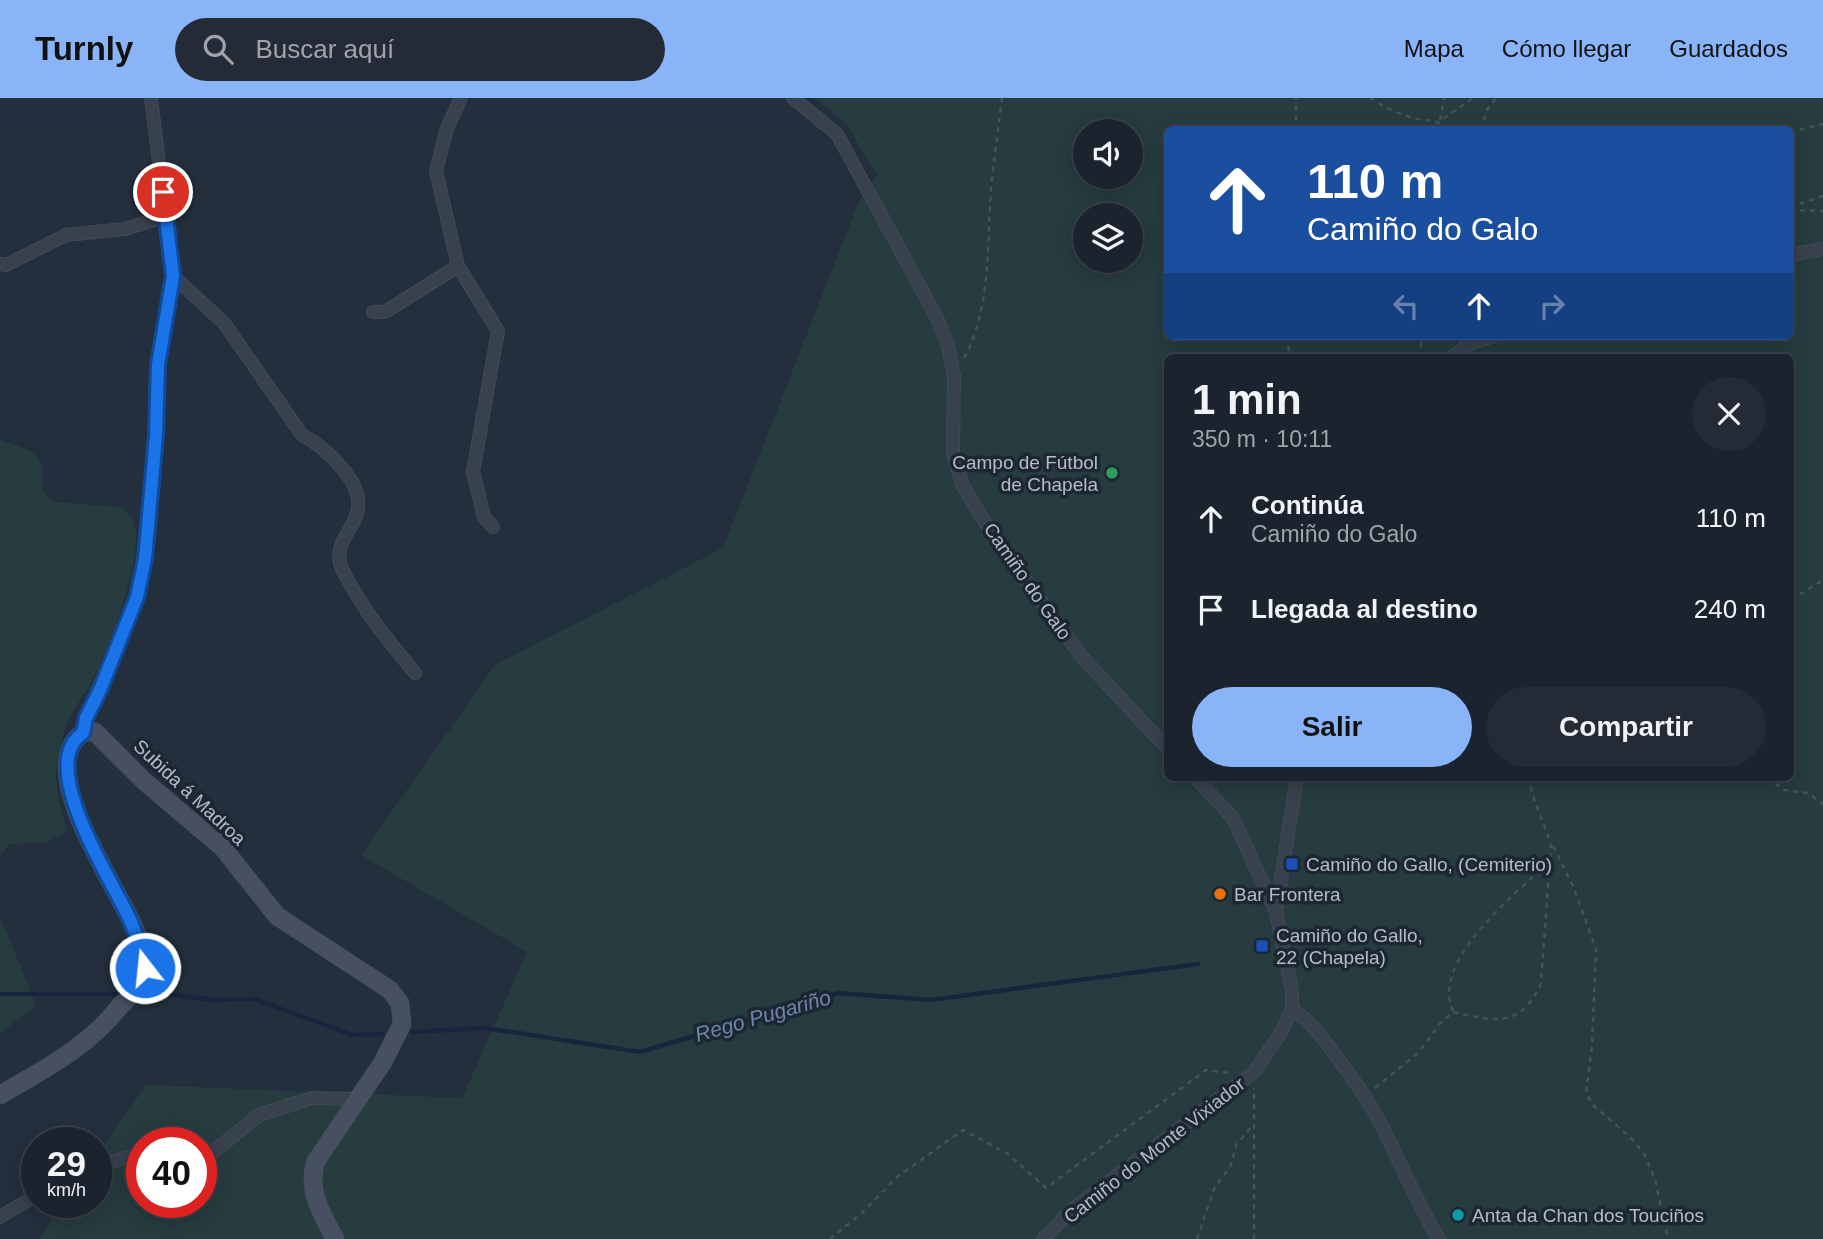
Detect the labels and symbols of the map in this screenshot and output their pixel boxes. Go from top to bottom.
pin [133,162,193,222]
place label: Campo de Fútbol de Chapela [952,452,1098,495]
marker: Campo de Fútbol de Chapela [1104,465,1120,481]
street label: Camiño do Galo [980,519,1076,644]
street label: Subida á Madroa [130,735,250,850]
place label: Camiño do Gallo, (Cemiterio) [1306,854,1552,875]
marker: Camiño do Gallo, (Cemiterio) [1284,856,1300,872]
place label: Bar Frontera [1234,884,1341,905]
marker: Bar Frontera [1212,886,1228,902]
place label: Camiño do Gallo, 22 (Chapela) [1276,925,1423,968]
position arrow [108,931,182,1005]
marker: Camiño do Gallo, 22 (Chapela) [1254,938,1270,954]
water label: Rego Pugariño [692,985,834,1046]
street label: Camiño do Monte Vixiador [1060,1073,1249,1227]
speed limit sign: 40 [126,1127,217,1218]
place label: Anta da Chan dos Touciños [1472,1205,1704,1226]
marker: Anta da Chan dos Touciños [1450,1207,1466,1223]

